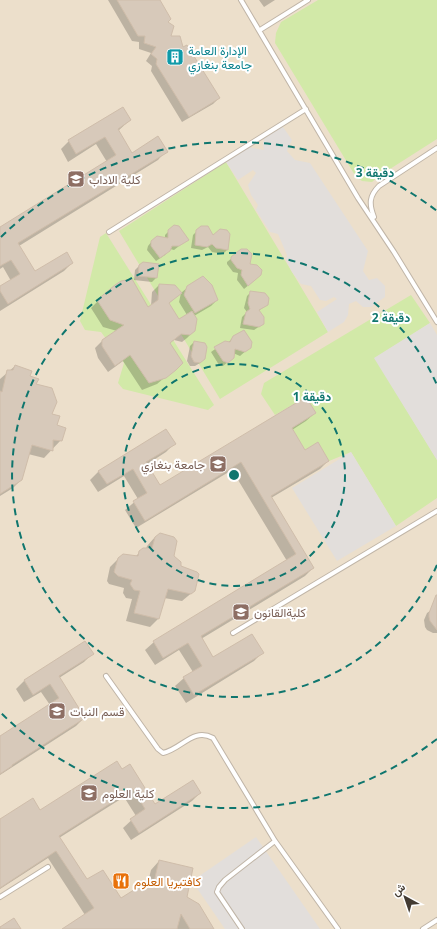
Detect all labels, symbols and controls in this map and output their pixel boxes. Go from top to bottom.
place label: الإدارة العامة جامعة بنغازي [188,42,252,75]
building icon: الإدارة العامة جامعة بنغازي [165,47,185,67]
text: 3 دقيقة [356,164,394,181]
school or university icon: كلية الاداب [66,169,86,189]
place label: كلية الاداب [89,171,140,188]
text: 2 دقيقة [372,309,410,326]
text: 1 دقيقة [293,388,331,405]
school or university icon: جامعة بنغازي [208,454,228,474]
place label: جامعة بنغازي [141,456,205,475]
centre of rings [227,468,241,482]
school or university icon: كليةالقانون [231,602,251,622]
place label: كليةالقانون [254,604,306,621]
school or university icon: قسم النبات [47,701,67,721]
place label: قسم النبات [70,703,124,720]
school or university icon: كلية العلوم [79,783,99,803]
place label: كلية العلوم [102,785,154,802]
restaurant icon: كافتيريا العلوم [111,871,131,891]
place label: كافتيريا العلوم [134,873,201,890]
north arrow [385,877,425,917]
text: ش [388,879,408,899]

